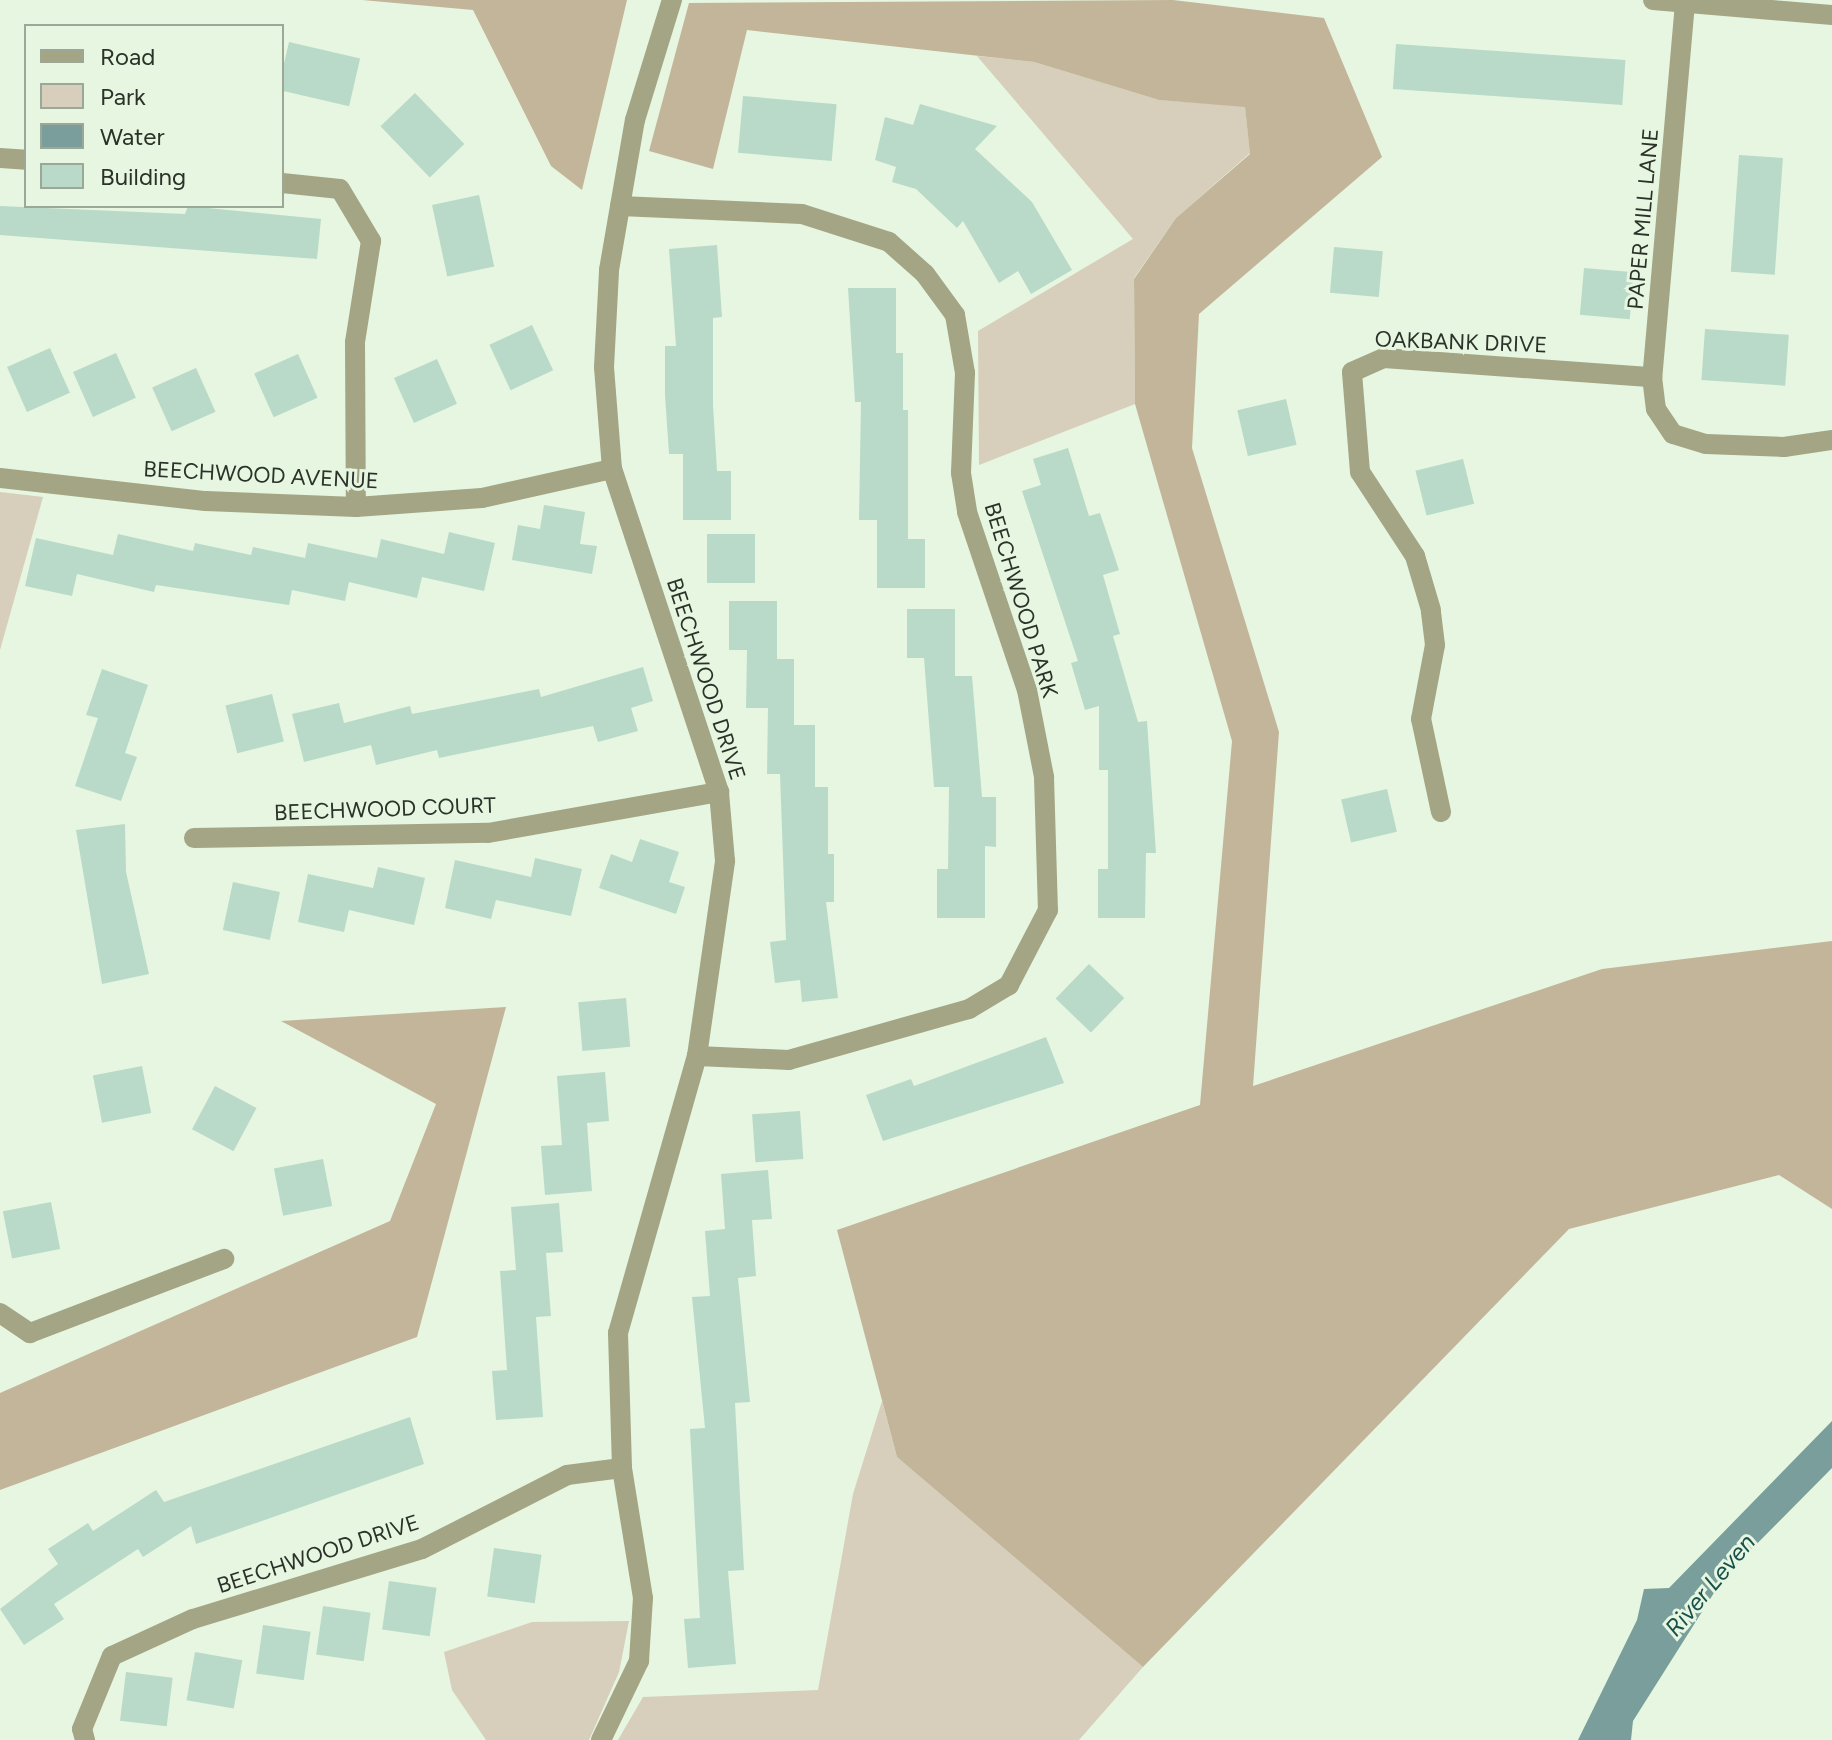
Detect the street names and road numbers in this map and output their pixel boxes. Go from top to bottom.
street label: PAPER MILL LANE [1622,127,1664,311]
street label: OAKBANK DRIVE [1374,326,1548,358]
street label: BEECHWOOD AVENUE [143,456,379,494]
street label: BEECHWOOD PARK [979,499,1063,701]
street label: BEECHWOOD DRIVE [661,575,751,783]
street label: BEECHWOOD COURT [274,792,496,826]
street label: BEECHWOOD DRIVE [214,1509,422,1599]

